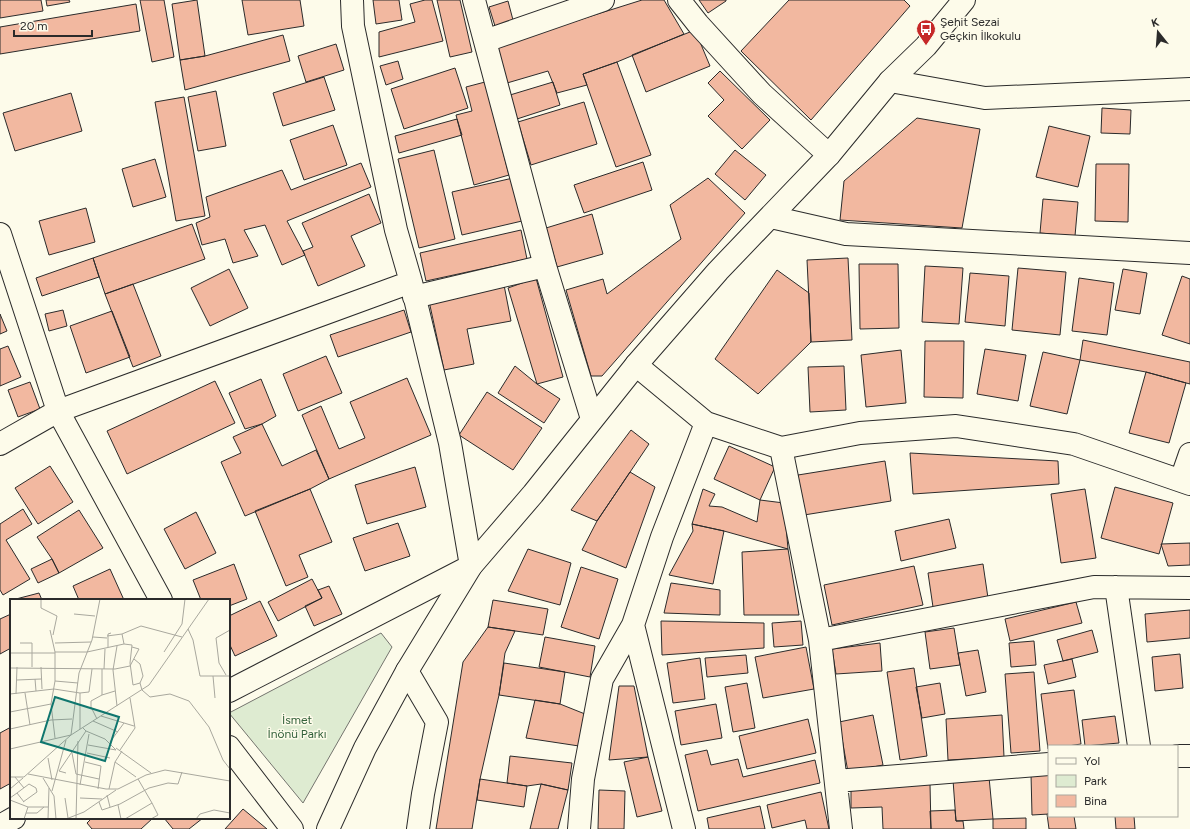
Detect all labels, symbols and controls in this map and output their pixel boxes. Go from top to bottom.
scale bar [14,12,92,38]
north arrow [1138,12,1178,52]
place label: Şehit Sezai Geçkin İlkokulu [940,15,1021,43]
text: K [1150,15,1161,30]
bus stop icon: Şehit Sezai Geçkin İlkokulu [915,18,937,46]
text: 20 m [20,19,48,33]
inset map [10,599,230,819]
park label: İsmet İnönü Parkı [268,713,326,741]
legend [1048,745,1178,817]
text: Yol [1084,754,1100,768]
text: Park [1084,774,1107,788]
text: Bina [1084,794,1107,808]

